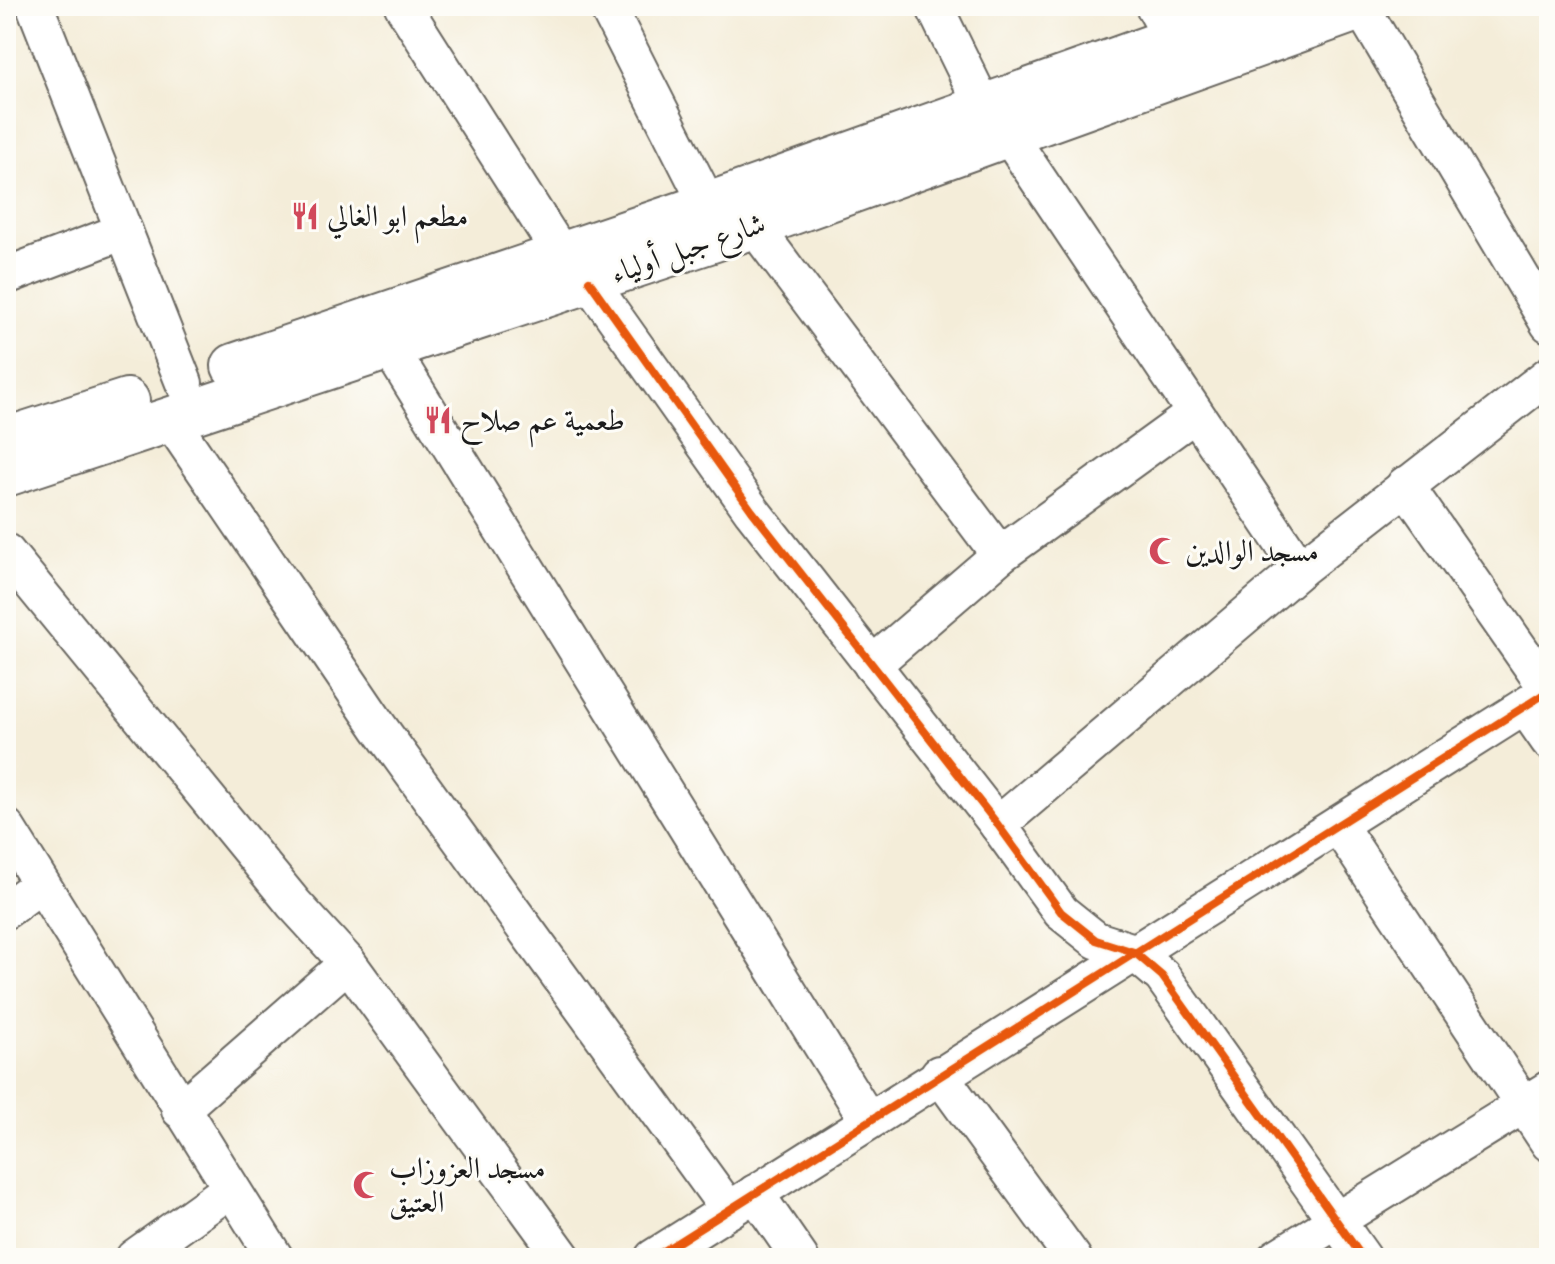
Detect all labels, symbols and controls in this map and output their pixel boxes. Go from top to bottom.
place label: مطعم ابو الغالي [327,199,468,244]
restaurant icon: مطعم ابو الغالي [290,201,320,231]
street label: شارع جبل أولياء [605,202,772,298]
place label: طعمية عم صلاح [460,403,625,448]
restaurant icon: طعمية عم صلاح [423,405,453,435]
place label: مسجد الوالدين [1185,534,1319,571]
mosque icon: مسجد الوالدين [1148,536,1178,566]
place label: مسجد العزوزاب العتيق [389,1151,546,1222]
mosque icon: مسجد العزوزاب العتيق [352,1170,382,1200]

